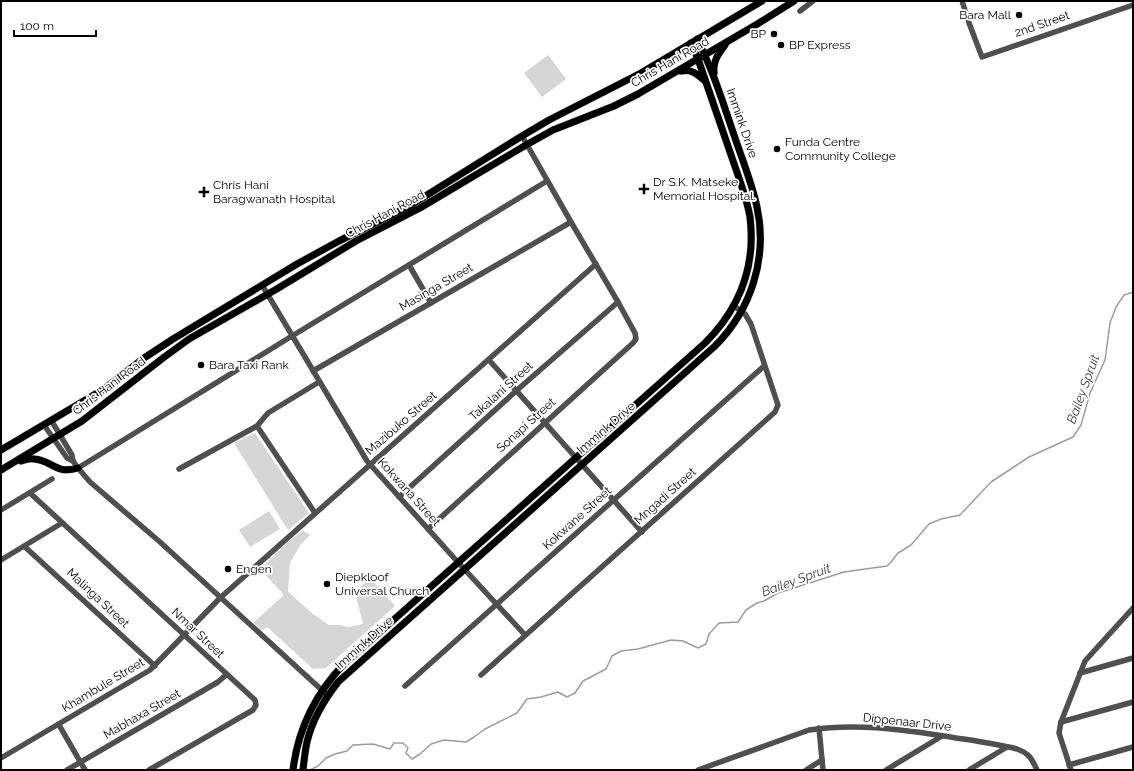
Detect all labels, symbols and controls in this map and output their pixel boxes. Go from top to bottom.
place label: Bara Mall [959,8,1012,22]
street label: 2nd Street [1013,8,1071,40]
marker: Bara Mall [1014,10,1024,20]
scale bar [14,12,96,38]
text: 100 m [20,19,54,33]
place label: BP [751,27,767,41]
marker: BP [769,29,779,39]
street label: Chris Hani Road [629,34,711,90]
place label: BP Express [789,38,851,52]
marker: BP Express [776,40,786,50]
street label: Immink Drive [724,86,760,160]
place label: Funda Centre Community College [785,135,896,163]
marker: Funda Centre Community College [772,144,782,154]
place label: Dr S.K. Matseke Memorial Hospital. [653,175,756,203]
place label: Chris Hani Baragwanath Hospital [213,178,336,206]
marker: Dr S.K. Matseke Memorial Hospital. [638,183,650,195]
marker: Chris Hani Baragwanath Hospital [198,186,210,198]
street label: Chris Hani Road [343,187,427,241]
street label: Masinga Street [397,260,475,314]
water label: Bailey Spruit [1064,352,1103,426]
street label: Chris Hani Road [70,354,148,418]
place label: Bara Taxi Rank [209,358,290,372]
street label: Takalani Street [466,359,536,423]
marker: Bara Taxi Rank [196,360,206,370]
street label: Mazibuko Street [363,388,439,458]
street label: Sonapi Street [494,395,558,455]
street label: Immink Drive [574,399,638,457]
street label: Kokwana Street [375,455,443,529]
street label: Mngadi Street [631,465,699,527]
street label: Kokwane Street [540,484,614,552]
water label: Bailey Spruit [759,560,833,599]
place label: Engen [236,562,272,576]
marker: Engen [223,564,233,574]
street label: Malinga Street [64,566,132,630]
place label: Diepkloof Universal Church [335,570,429,598]
marker: Diepkloof Universal Church [322,579,332,589]
street label: Nmar Street [169,605,227,661]
street label: Immink Drive [332,613,396,673]
street label: Khambule Street [59,655,147,715]
street label: Mabhaxa Street [101,686,183,742]
street label: Dippenaar Drive [862,710,952,734]

